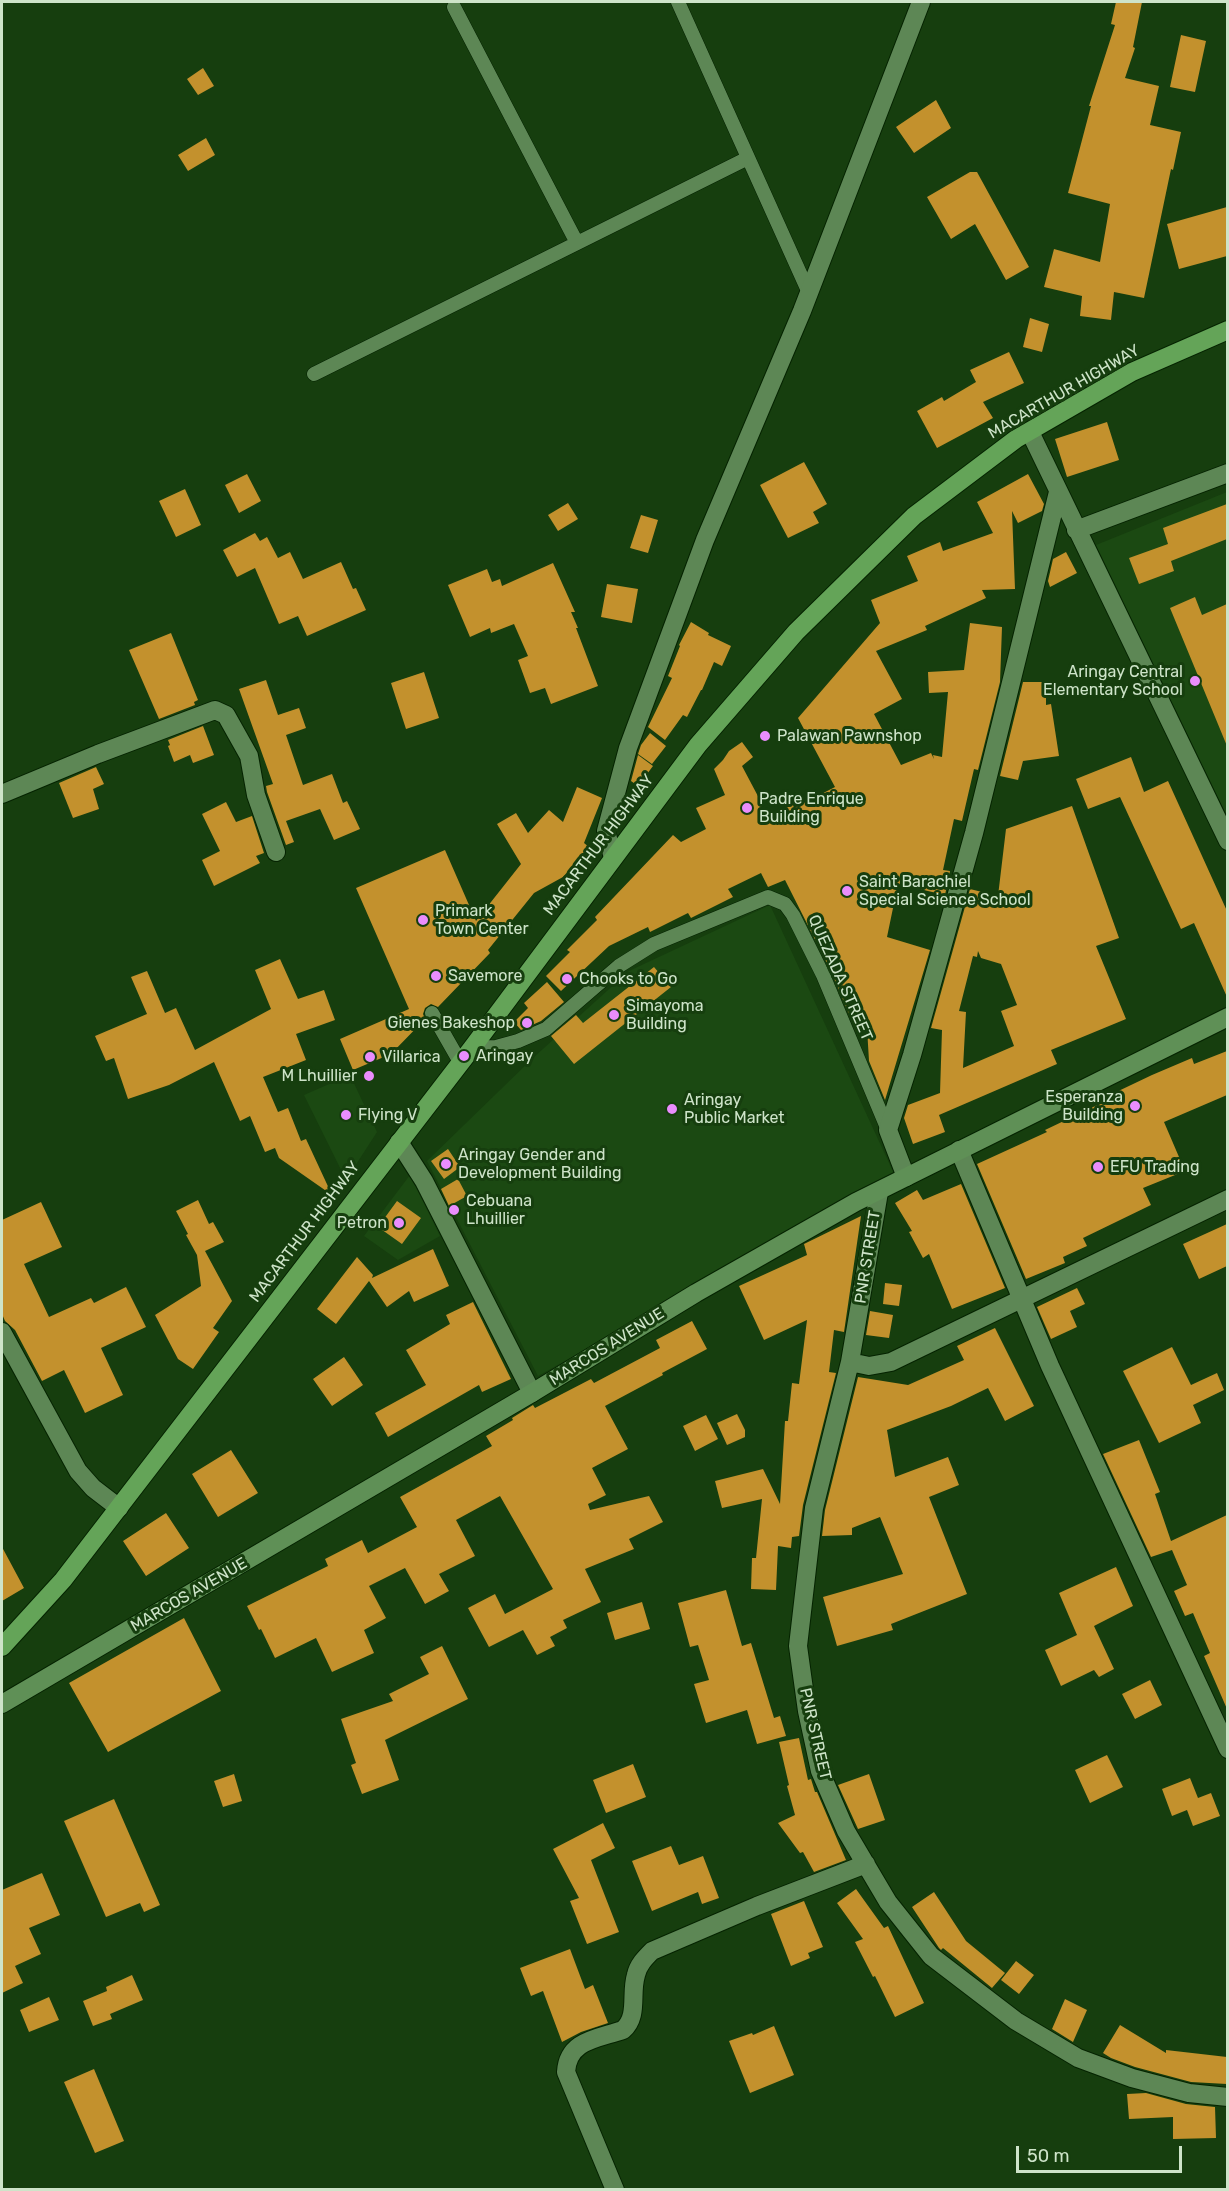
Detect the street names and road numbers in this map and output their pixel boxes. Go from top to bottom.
street label: MACARTHUR HIGHWAY [985,341,1143,443]
street label: MACARTHUR HIGHWAY [540,771,658,919]
street label: QUEZADA STREET [804,912,876,1044]
street label: MACARTHUR HIGHWAY [246,1158,364,1306]
street label: PNR STREET [851,1209,885,1305]
street label: MARCOS AVENUE [546,1304,668,1390]
street label: MARCOS AVENUE [127,1554,251,1636]
street label: PNR STREET [795,1686,835,1782]

